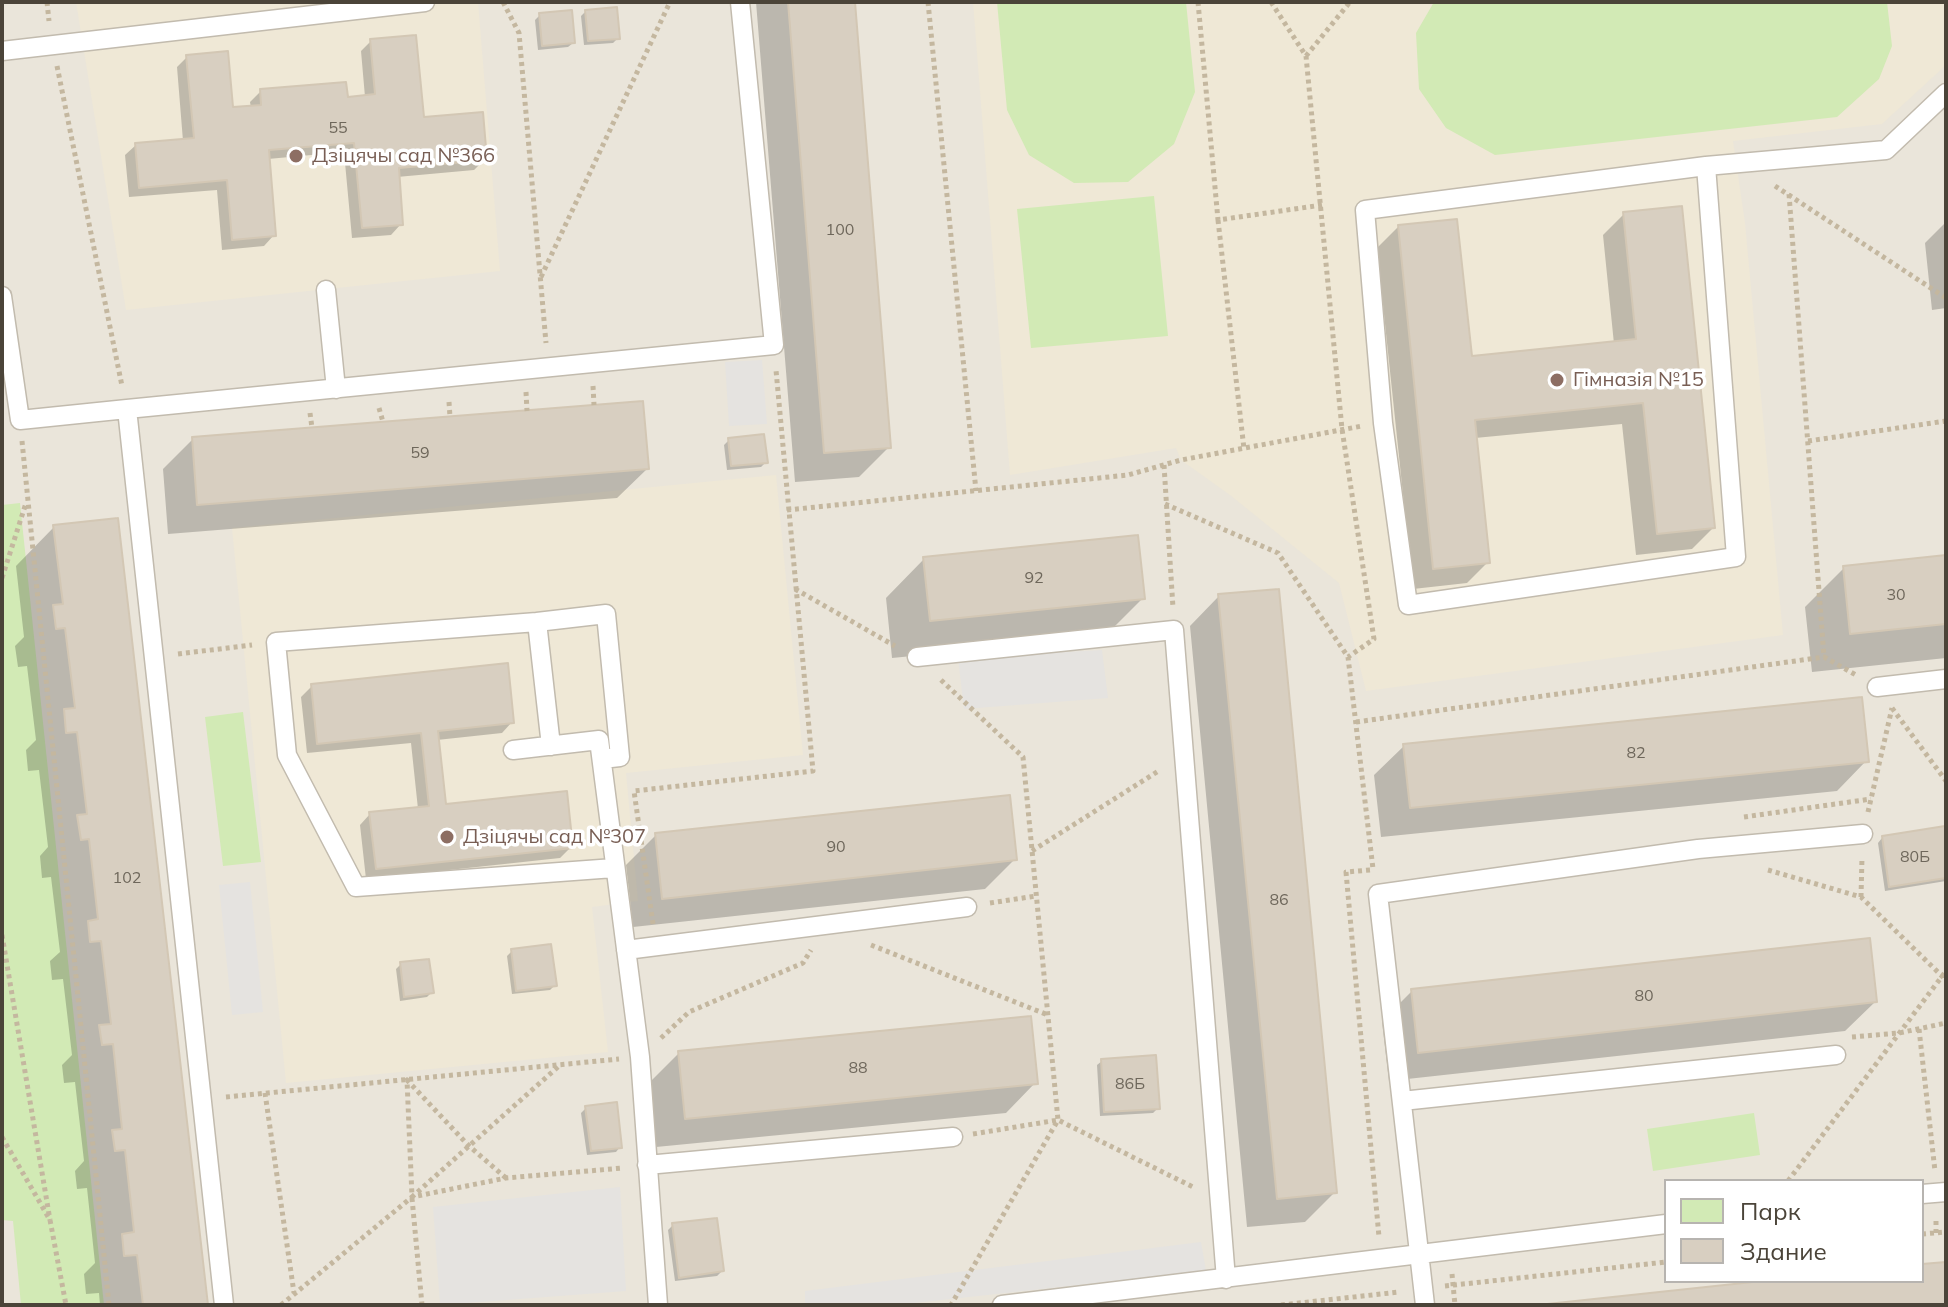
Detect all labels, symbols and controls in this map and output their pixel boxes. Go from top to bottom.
house number: 55 [328,118,348,138]
place label: Дзіцячы сад №366 [312,144,495,168]
marker: Дзіцячы сад №366 [287,147,305,165]
house number: 100 [826,220,854,240]
place label: Гімназія №15 [1573,368,1704,392]
marker: Гімназія №15 [1548,371,1566,389]
house number: 59 [410,443,430,463]
house number: 92 [1024,568,1044,588]
house number: 30 [1886,585,1906,605]
house number: 82 [1626,743,1646,763]
place label: Дзіцячы сад №307 [463,825,646,849]
marker: Дзіцячы сад №307 [438,828,456,846]
house number: 90 [826,837,846,857]
house number: 80Б [1900,847,1930,867]
house number: 102 [113,868,141,888]
house number: 86 [1269,890,1289,910]
house number: 80 [1634,986,1654,1006]
house number: 88 [848,1058,868,1078]
house number: 86Б [1115,1074,1145,1094]
legend [1664,1179,1924,1283]
text: Парк [1740,1196,1801,1226]
text: Здание [1740,1236,1827,1266]

